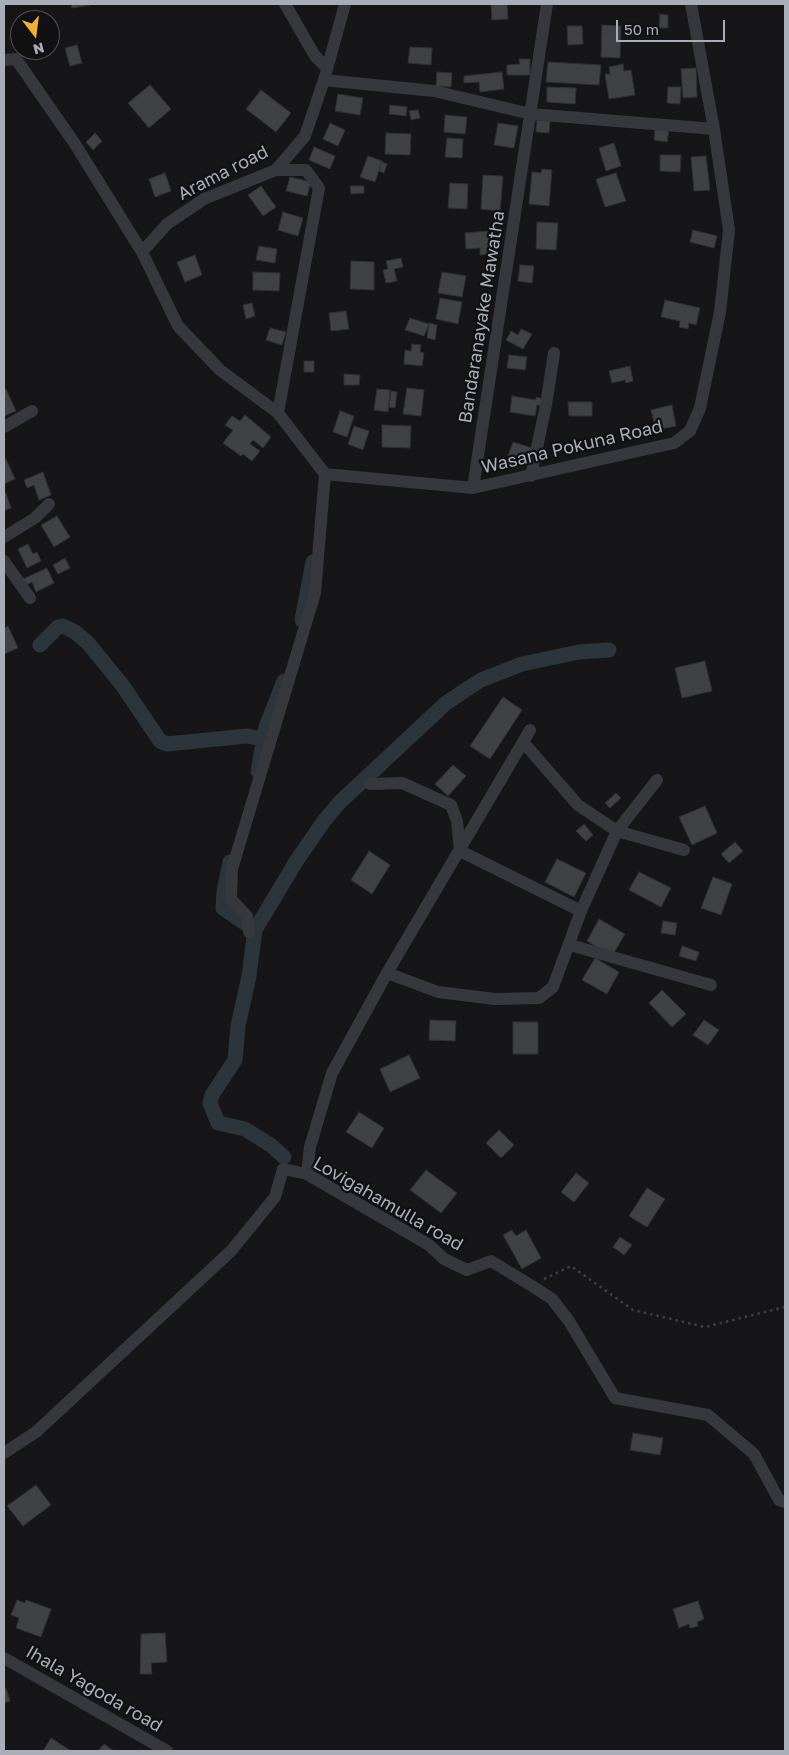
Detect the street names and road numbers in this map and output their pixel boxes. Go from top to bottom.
street label: Arama road [174,141,272,205]
street label: Bandaranayake Mawatha [455,209,509,425]
street label: Wasana Pokuna Road [479,416,665,478]
street label: Lovigahamulla road [309,1152,467,1256]
street label: Ihala Yagoda road [22,1641,166,1737]

